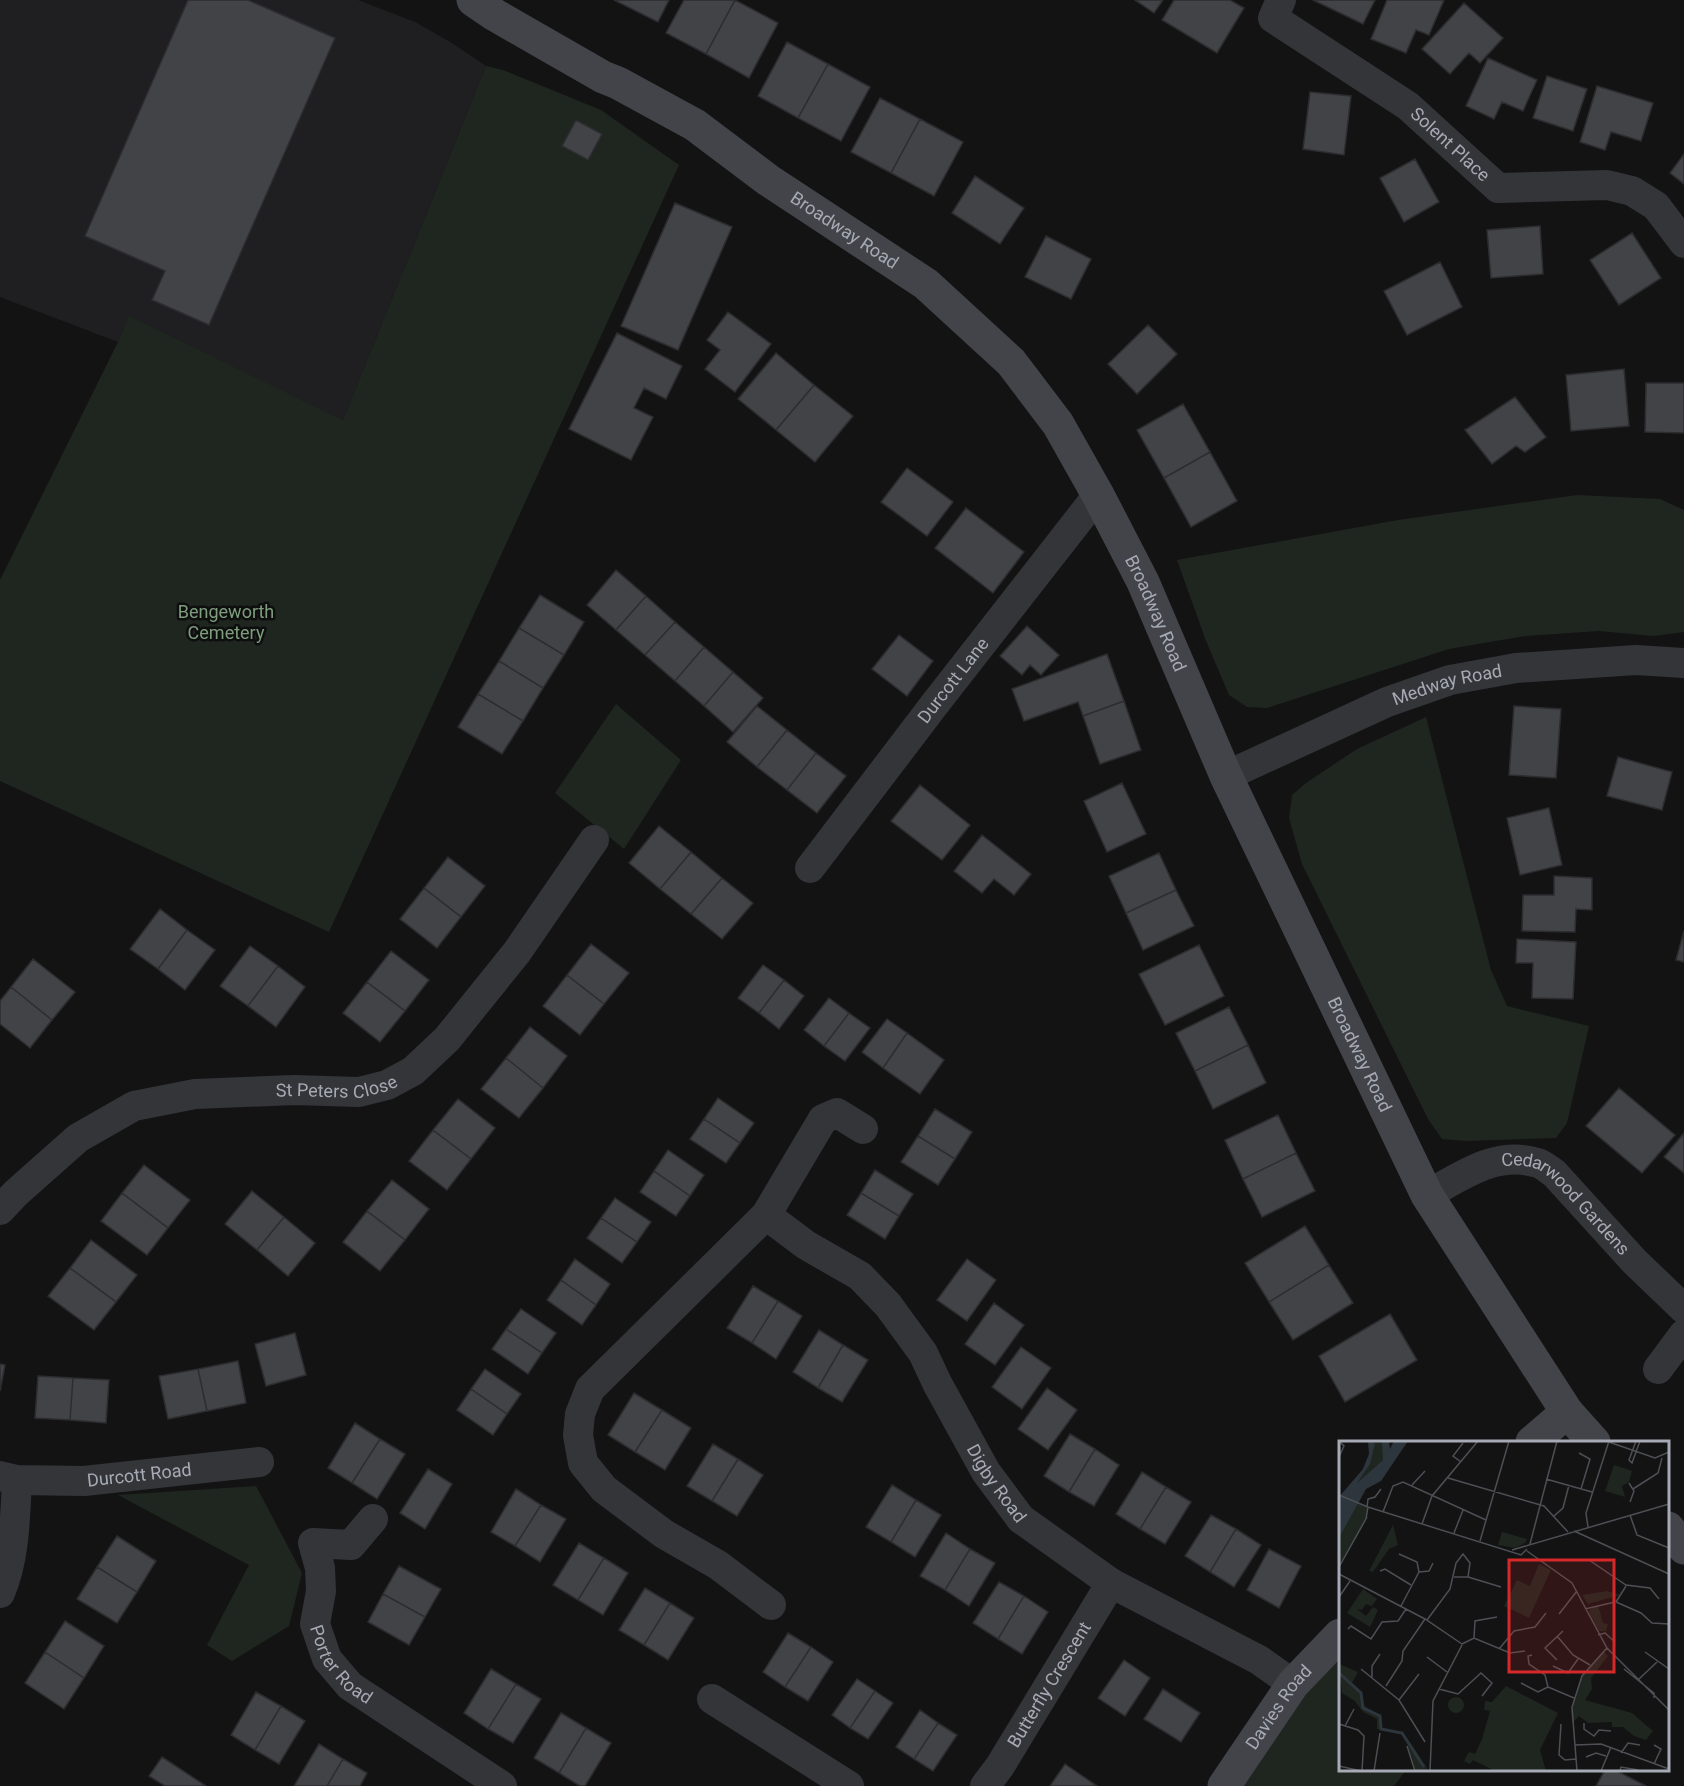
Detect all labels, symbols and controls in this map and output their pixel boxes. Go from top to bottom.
street label: Solent Place [1407,103,1495,185]
street label: Broadway Road [787,187,903,273]
street label: Broadway Road [1121,552,1191,674]
park label: Bengeworth Cemetery [178,601,274,643]
street label: Durcott Lane [913,633,993,727]
street label: Medway Road [1389,660,1503,709]
street label: Broadway Road [1324,993,1396,1115]
street label: St Peters Close [275,1070,401,1102]
street label: Cedarwood Gardens [1500,1148,1634,1259]
street label: Digby Road [963,1440,1031,1527]
inset map [1339,1441,1669,1771]
street label: Durcott Road [86,1458,192,1491]
street label: Butterfly Crescent [1003,1618,1095,1751]
street label: Porter Road [306,1622,377,1708]
street label: Davies Road [1241,1660,1316,1753]

